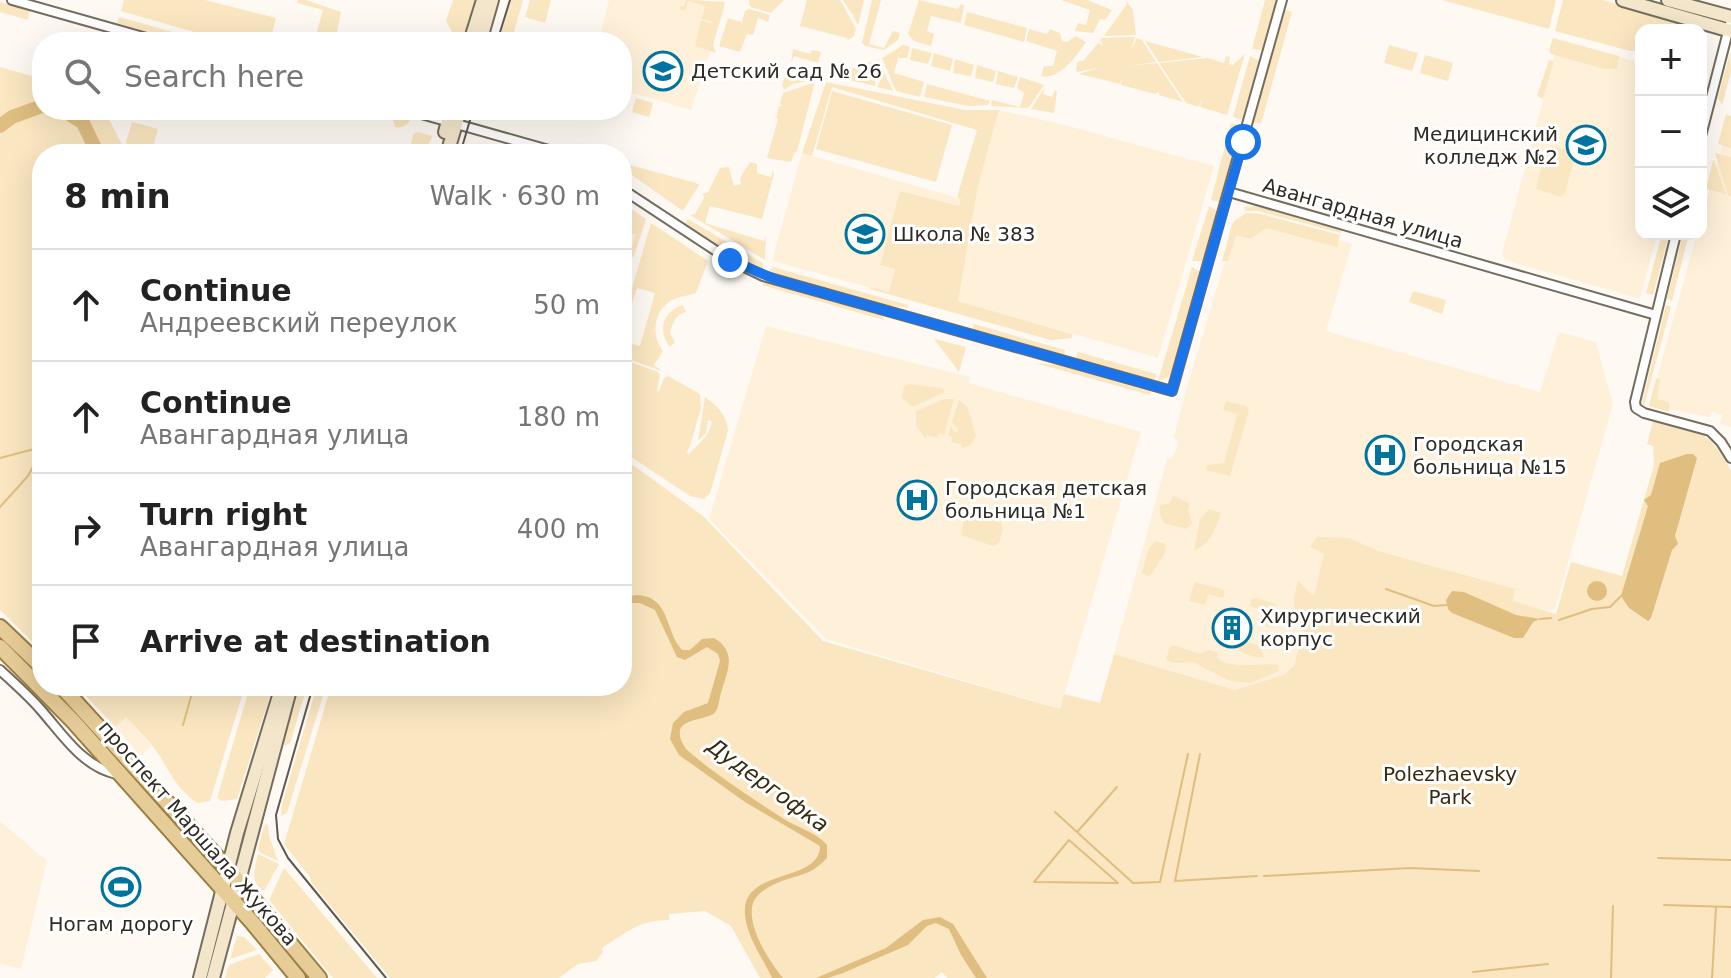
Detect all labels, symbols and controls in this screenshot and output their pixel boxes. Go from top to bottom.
map controls [1635,24,1707,240]
button: + [1635,24,1707,96]
search box [32,32,632,120]
school or university icon: Детский сад № 26 [642,50,684,92]
icon: search [60,54,104,98]
text: Search here [124,59,304,94]
place label: Детский сад № 26 [691,59,882,83]
button: − [1635,96,1707,168]
place label: Медицинский колледж №2 [1413,122,1558,169]
route start [1225,124,1261,160]
school or university icon: Медицинский колледж №2 [1565,124,1607,166]
button: layers [1635,168,1707,240]
street label: Авангардная улица [1260,173,1466,253]
text: 8 min [64,176,171,216]
text: Walk · 630 m [430,181,600,211]
school or university icon: Школа № 383 [844,213,886,255]
place label: Школа № 383 [893,222,1035,246]
route end [712,242,748,278]
text: Continue [140,273,292,308]
icon: ahead [64,283,108,327]
text: 50 m [533,290,600,320]
text: Андреевский переулок [140,308,458,338]
text: Continue [140,385,292,420]
icon: ahead [64,395,108,439]
text: 180 m [517,402,600,432]
text: Авангардная улица [140,420,409,450]
place label: Городская больница №15 [1413,432,1567,479]
hospital icon: Городская больница №15 [1364,434,1406,476]
place label: Городская детская больница №1 [945,476,1147,523]
hospital icon: Городская детская больница №1 [896,479,938,521]
text: Turn right [140,497,307,532]
icon: right [64,507,108,551]
text: 400 m [517,514,600,544]
text: Авангардная улица [140,532,409,562]
place label: Хирургический корпус [1260,604,1421,651]
building icon: Хирургический корпус [1211,607,1253,649]
icon: arrive [64,619,108,663]
text: Arrive at destination [140,624,491,659]
street label: проспект Маршала Жукова [94,716,302,950]
water label: Дудергофка [702,732,833,837]
park label: Polezhaevsky Park [1383,762,1517,809]
sports icon: Ногам дорогу [100,866,142,908]
place label: Ногам дорогу [49,912,194,936]

